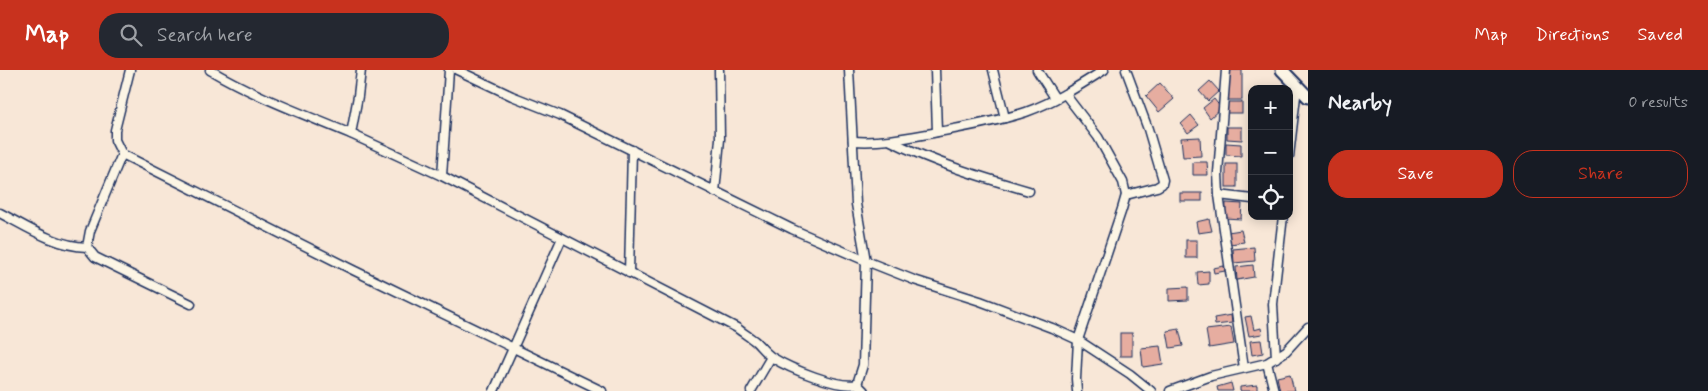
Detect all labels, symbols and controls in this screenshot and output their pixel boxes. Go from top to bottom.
search box [99,13,449,58]
text: Map [25,20,69,51]
icon: search [117,21,145,49]
text: Search here [157,23,253,48]
text: Map [1475,23,1508,47]
text: Directions [1536,23,1610,47]
text: Saved [1638,23,1683,47]
map controls [1248,85,1293,220]
button: + [1248,85,1293,130]
text: Nearby [1328,89,1392,117]
text: 0 results [1628,92,1688,113]
button: − [1248,130,1293,175]
button: Save [1328,150,1503,198]
button: Share [1513,150,1688,198]
button: locate [1248,175,1293,220]

